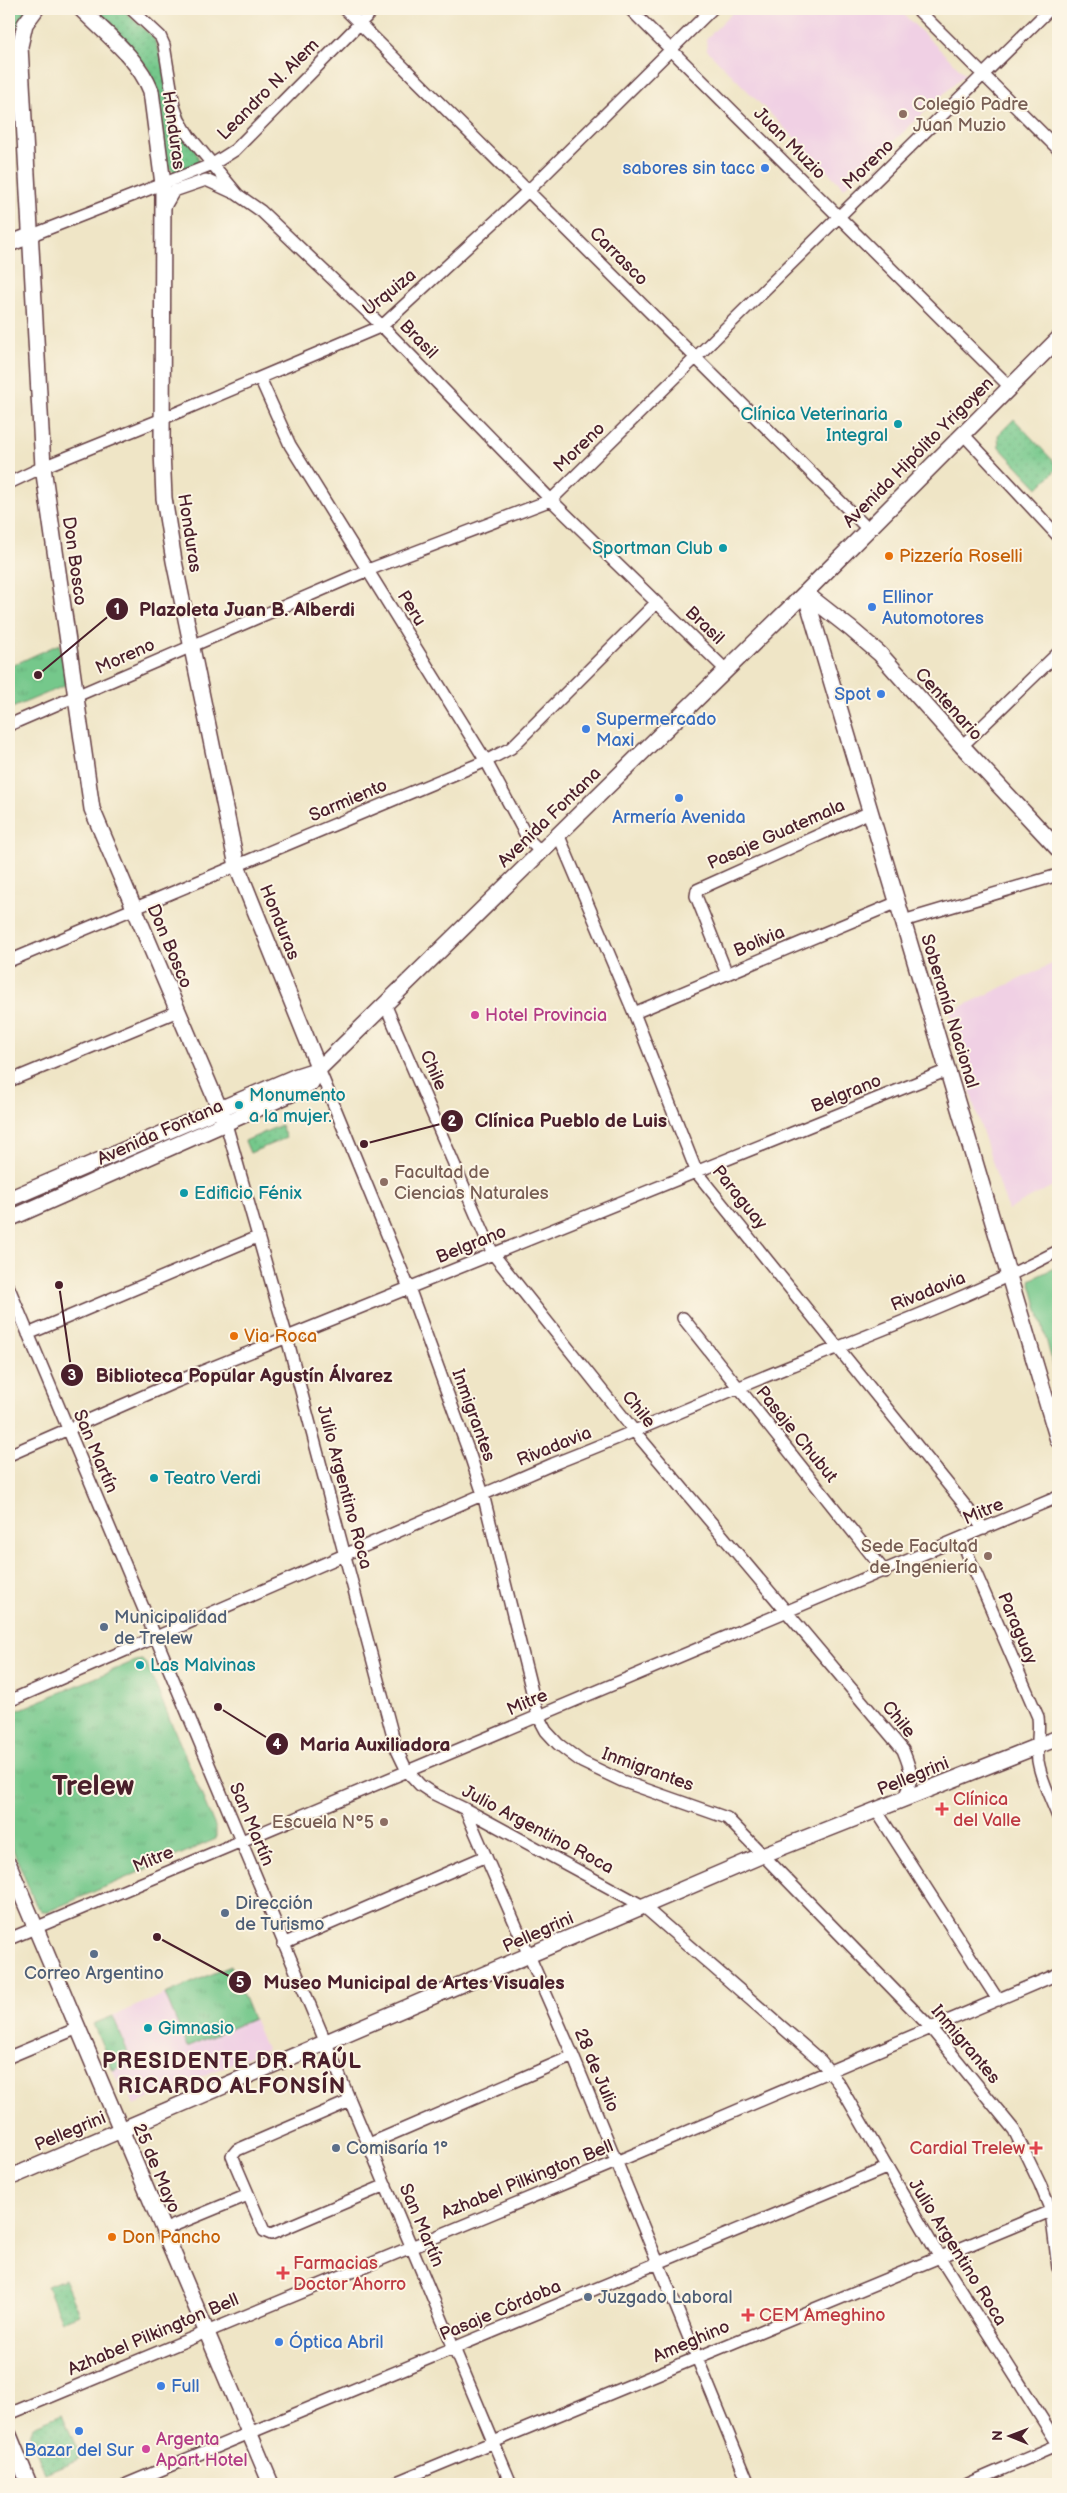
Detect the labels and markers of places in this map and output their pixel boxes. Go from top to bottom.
place label: Colegio Padre Juan Muzio [913,94,1029,136]
marker: Colegio Padre Juan Muzio [897,108,909,120]
place label: sabores sin tacc [623,158,755,179]
marker: sabores sin tacc [759,162,771,174]
place label: Clínica Veterinaria Integral [740,404,888,446]
marker: Clínica Veterinaria Integral [892,418,904,430]
place label: Sportman Club [592,538,713,559]
marker: Sportman Club [717,542,729,554]
place label: Pizzería Roselli [899,546,1023,567]
marker: Pizzería Roselli [883,550,895,562]
place label: Ellinor Automotores [882,587,984,629]
callout: Plazoleta Juan B. Alberdi [104,592,365,626]
marker: Ellinor Automotores [866,601,878,613]
place label: Spot [834,684,871,705]
marker: Spot [875,688,887,700]
place label: Supermercado Maxi [596,709,717,751]
marker: Supermercado Maxi [580,723,592,735]
marker: Armería Avenida [673,792,685,804]
place label: Armería Avenida [612,807,746,828]
place label: Hotel Provincia [485,1005,607,1026]
marker: Hotel Provincia [469,1009,481,1021]
place label: Monumento a la mujer. [249,1085,346,1127]
marker: Monumento a la mujer. [233,1099,245,1111]
callout: Clínica Pueblo de Luis [440,1104,677,1138]
place label: Facultad de Ciencias Naturales [394,1162,549,1204]
marker: Facultad de Ciencias Naturales [378,1176,390,1188]
place label: Edificio Fénix [194,1183,302,1204]
marker: Edificio Fénix [178,1187,190,1199]
place label: Via Roca [244,1326,317,1347]
marker: Via Roca [228,1330,240,1342]
callout: Biblioteca Popular Agustín Álvarez [60,1358,402,1392]
place label: Teatro Verdi [164,1468,261,1489]
marker: Teatro Verdi [148,1472,160,1484]
place label: Sede Facultad de Ingeniería [861,1536,978,1578]
marker: Sede Facultad de Ingeniería [982,1550,994,1562]
place label: Municipalidad de Trelew [114,1607,227,1649]
marker: Municipalidad de Trelew [98,1621,110,1633]
place label: Las Malvinas [150,1655,256,1676]
marker: Las Malvinas [134,1659,146,1671]
callout: Maria Auxiliadora [265,1727,460,1761]
place label: Clínica del Valle [953,1789,1021,1831]
marker: Clínica del Valle [935,1802,949,1816]
place label: Escuela N°5 [272,1812,374,1833]
marker: Escuela N°5 [378,1816,390,1828]
place label: Dirección de Turismo [235,1893,325,1935]
marker: Dirección de Turismo [219,1907,231,1919]
marker: Correo Argentino [88,1948,100,1960]
place label: Correo Argentino [24,1963,164,1984]
callout: Museo Municipal de Artes Visuales [227,1965,575,1999]
place label: Gimnasio [158,2018,234,2039]
marker: Gimnasio [142,2022,154,2034]
place label: Comisaría 1° [346,2138,448,2159]
place label: Cardial Trelew [909,2138,1025,2159]
marker: Cardial Trelew [1029,2141,1043,2155]
marker: Comisaría 1° [330,2142,342,2154]
place label: Don Pancho [122,2227,221,2248]
marker: Don Pancho [106,2231,118,2243]
place label: Farmacias Doctor Ahorro [293,2253,406,2295]
marker: Farmacias Doctor Ahorro [277,2267,289,2279]
place label: Juzgado Laboral [598,2287,732,2308]
marker: Juzgado Laboral [582,2291,594,2303]
place label: CEM Ameghino [759,2305,886,2326]
marker: CEM Ameghino [741,2308,755,2322]
place label: Óptica Abril [289,2330,383,2353]
marker: Óptica Abril [273,2336,285,2348]
place label: Full [171,2376,200,2397]
marker: Full [155,2380,167,2392]
marker: Bazar del Sur [73,2425,85,2437]
place label: Argenta Apart Hotel [156,2429,248,2471]
place label: Bazar del Sur [24,2440,134,2461]
marker: Argenta Apart Hotel [140,2443,152,2455]

